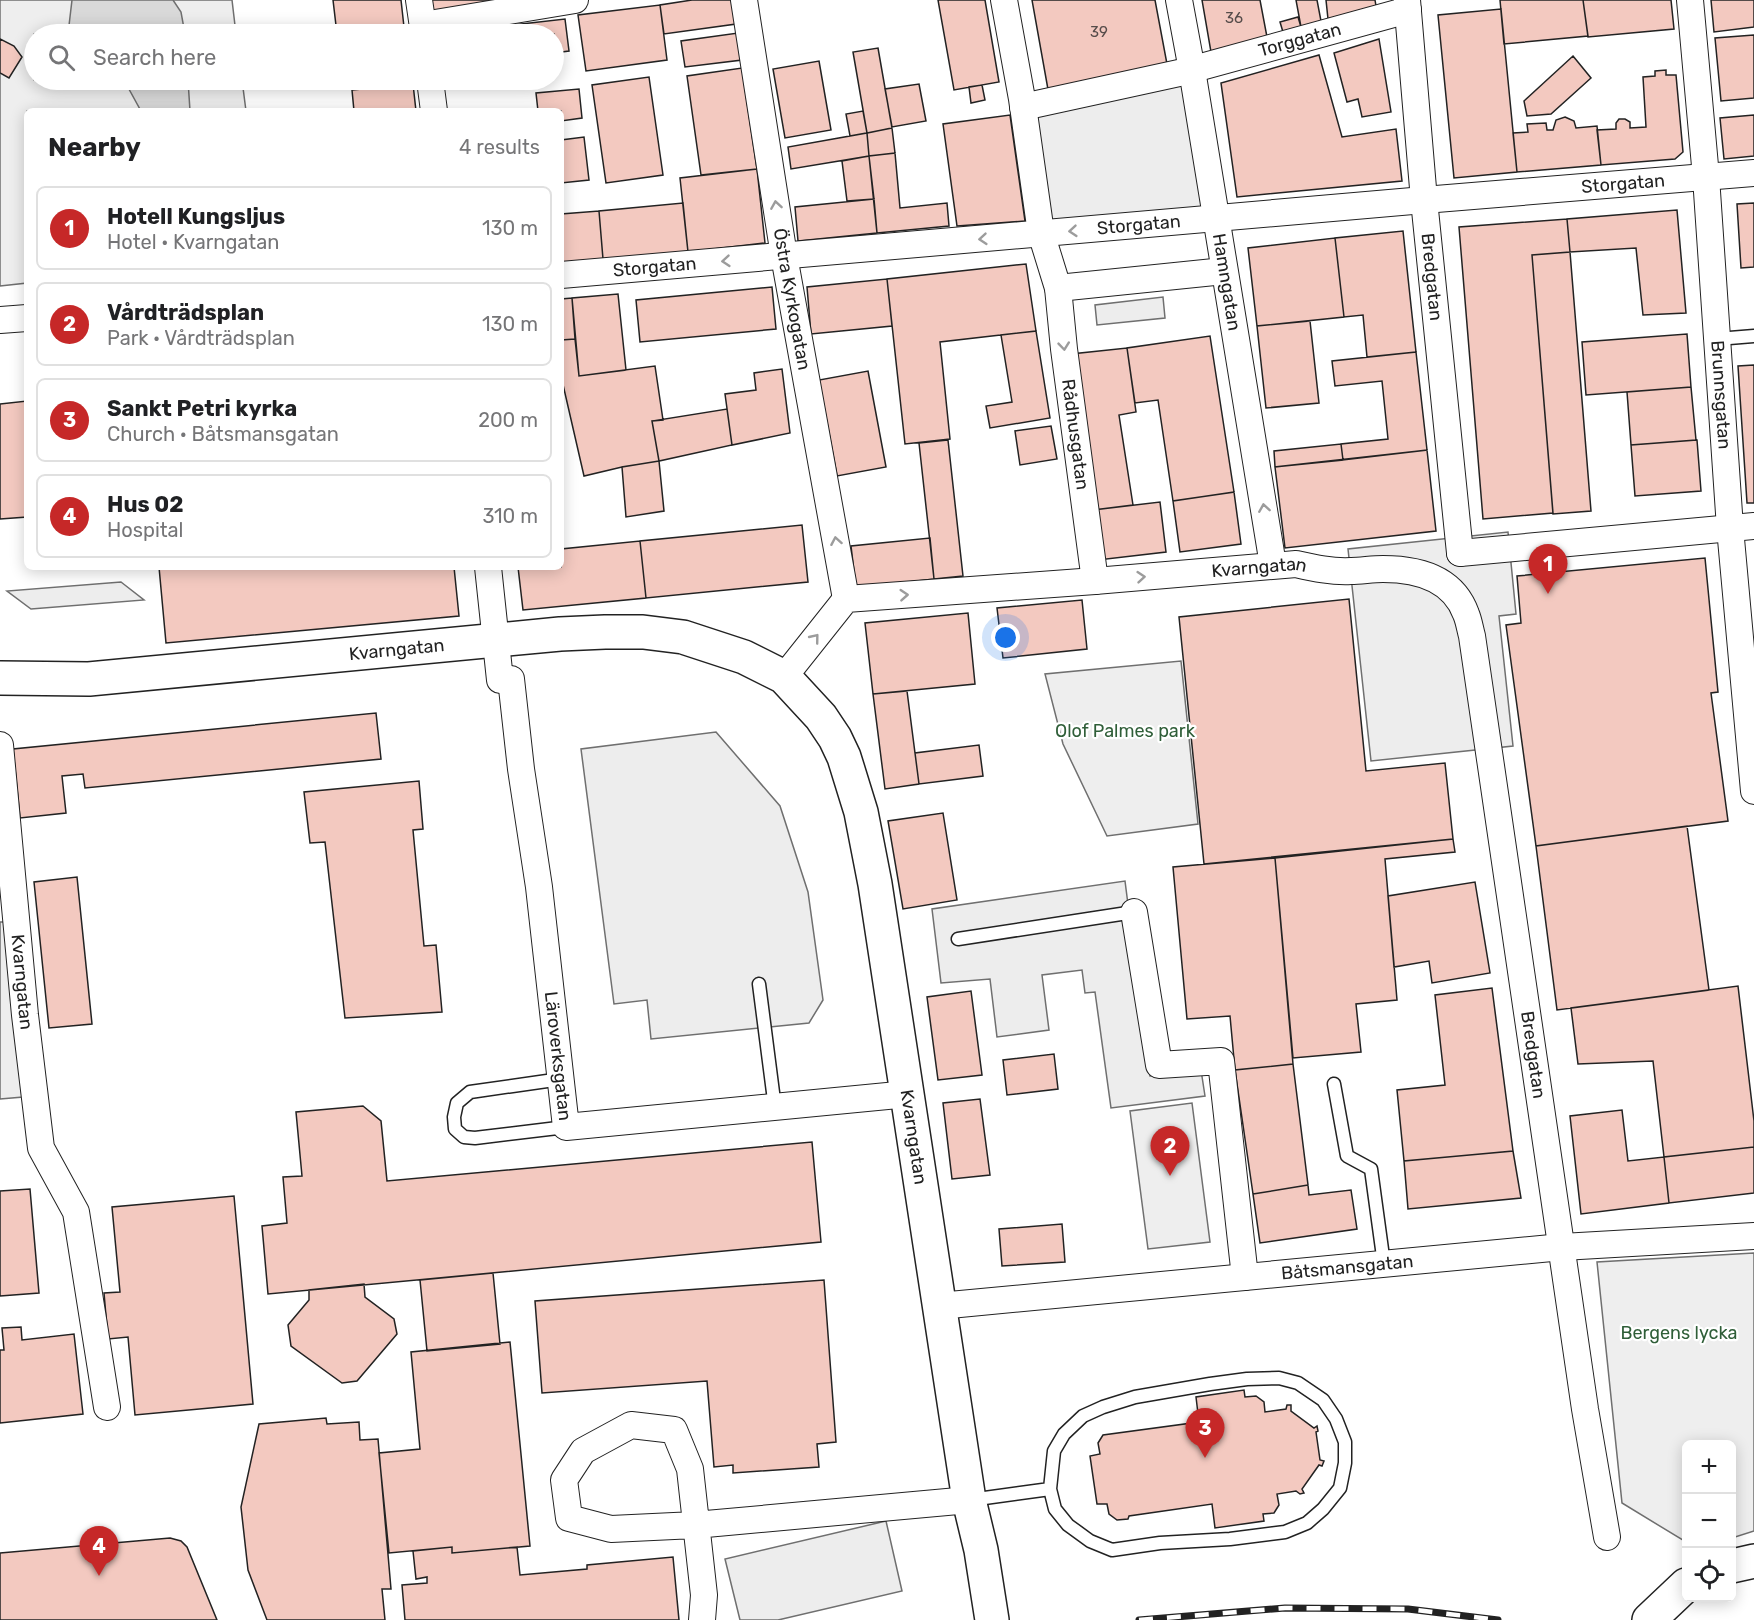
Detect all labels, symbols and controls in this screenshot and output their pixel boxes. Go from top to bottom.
house number: 36 [1225,9,1243,27]
street label: Torggatan [1256,18,1344,62]
house number: 39 [1090,23,1108,41]
search box [24,24,564,90]
icon: search [45,41,78,74]
text: Search here [93,44,216,71]
text: Nearby [48,132,141,163]
text: 4 results [459,135,540,159]
street label: Storgatan [1580,169,1666,198]
one-way arrow [770,200,782,209]
text: Hotell Kungsljus [107,203,285,230]
street label: Storgatan [1096,210,1182,239]
text: 1 [65,216,74,240]
text: 130 m [482,216,538,240]
one-way arrow [1069,224,1078,237]
street label: Östra Kyrkogatan [769,227,815,372]
text: Hotel · Kvarngatan [107,230,279,254]
one-way arrow [979,232,988,245]
street label: Hamngatan [1208,232,1245,332]
street label: Bredgatan [1416,232,1447,322]
street label: Storgatan [612,252,697,281]
one-way arrow [721,254,731,267]
text: Vårdträdsplan [107,299,264,326]
text: 2 [63,312,76,336]
text: 130 m [482,312,538,336]
text: Park · Vårdträdsplan [107,326,295,350]
street label: Brunnsgatan [1706,340,1736,450]
one-way arrow [1057,341,1069,350]
street label: Rådhusgatan [1057,377,1094,491]
text: Sankt Petri kyrka [107,395,297,422]
text: 3 [63,408,76,432]
text: 200 m [478,408,538,432]
text: Church · Båtsmansgatan [107,422,339,446]
text: Hus 02 [107,491,184,518]
one-way arrow [1258,503,1270,512]
text: 4 [63,504,76,528]
text: 310 m [482,504,538,528]
text: Hospital [107,518,183,542]
one-way arrow [830,537,842,546]
pin: 1 [1528,544,1568,594]
street label: Kvarngatan [1210,553,1309,582]
one-way arrow [1136,571,1145,584]
one-way arrow [900,588,909,601]
your location [991,623,1020,652]
street label: Kvarngatan [348,634,445,665]
one-way arrow [807,634,818,645]
park label: Olof Palmes park [1055,720,1196,742]
street label: Kvarngatan [7,933,38,1031]
street label: Läroverksgatan [540,990,576,1122]
street label: Bredgatan [1516,1010,1550,1100]
street label: Kvarngatan [896,1088,932,1186]
pin: 2 [1150,1126,1190,1176]
street label: Båtsmansgatan [1280,1250,1414,1285]
park label: Bergens lycka [1620,1322,1738,1344]
pin: 3 [1186,1408,1224,1458]
map controls [1682,1440,1736,1602]
button: + [1682,1440,1736,1494]
button: − [1682,1494,1736,1548]
pin: 4 [80,1526,118,1576]
button: locate [1682,1548,1736,1602]

